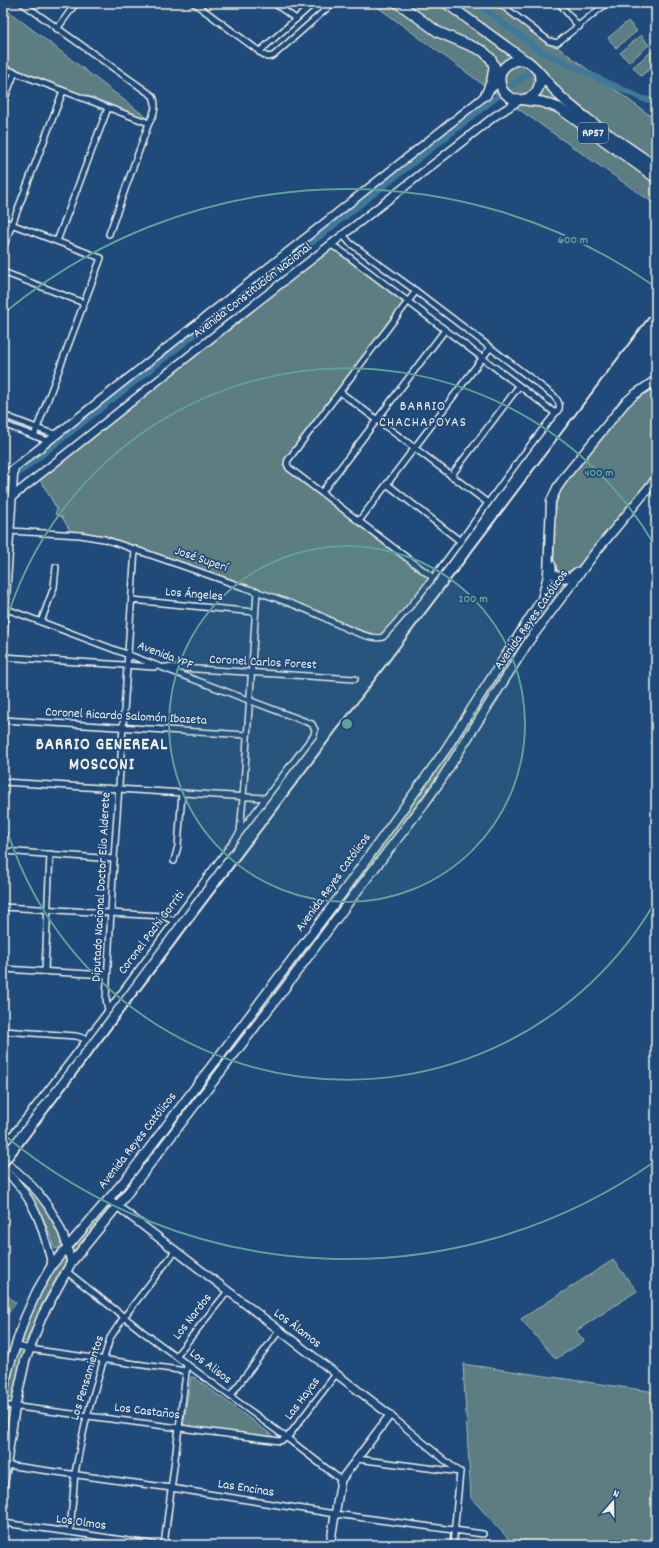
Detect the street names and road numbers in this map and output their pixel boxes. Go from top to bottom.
road number: RP57 [578,123,608,143]
street label: Avenida Constitución Nacional [189,238,317,344]
street label: José Superí [172,542,232,578]
street label: Avenida Reyes Católicos [490,566,574,674]
street label: Los Ángeles [164,583,224,607]
street label: Avenida YPF [134,637,196,675]
street label: Coronel Carlos Forest [209,651,317,675]
street label: Coronel Ricardo Salomón Ibazeta [45,703,208,731]
street label: Diputado Nacional Doctor Elio Alderete [88,791,116,982]
street label: Avenida Reyes Católicos [292,830,376,936]
street label: Coronel Pachi Gorriti [114,887,190,979]
street label: Avenida Reyes Católicos [94,1089,182,1193]
street label: Los Nardos [169,1290,217,1344]
street label: Los Álamos [269,1305,325,1353]
street label: Los Pensamientos [66,1333,110,1423]
street label: Los Alisos [185,1345,235,1389]
street label: Las Hayas [281,1374,325,1424]
street label: Los Castaños [113,1399,181,1425]
street label: Las Encinas [216,1475,276,1503]
street label: Los Olmos [55,1510,107,1536]

